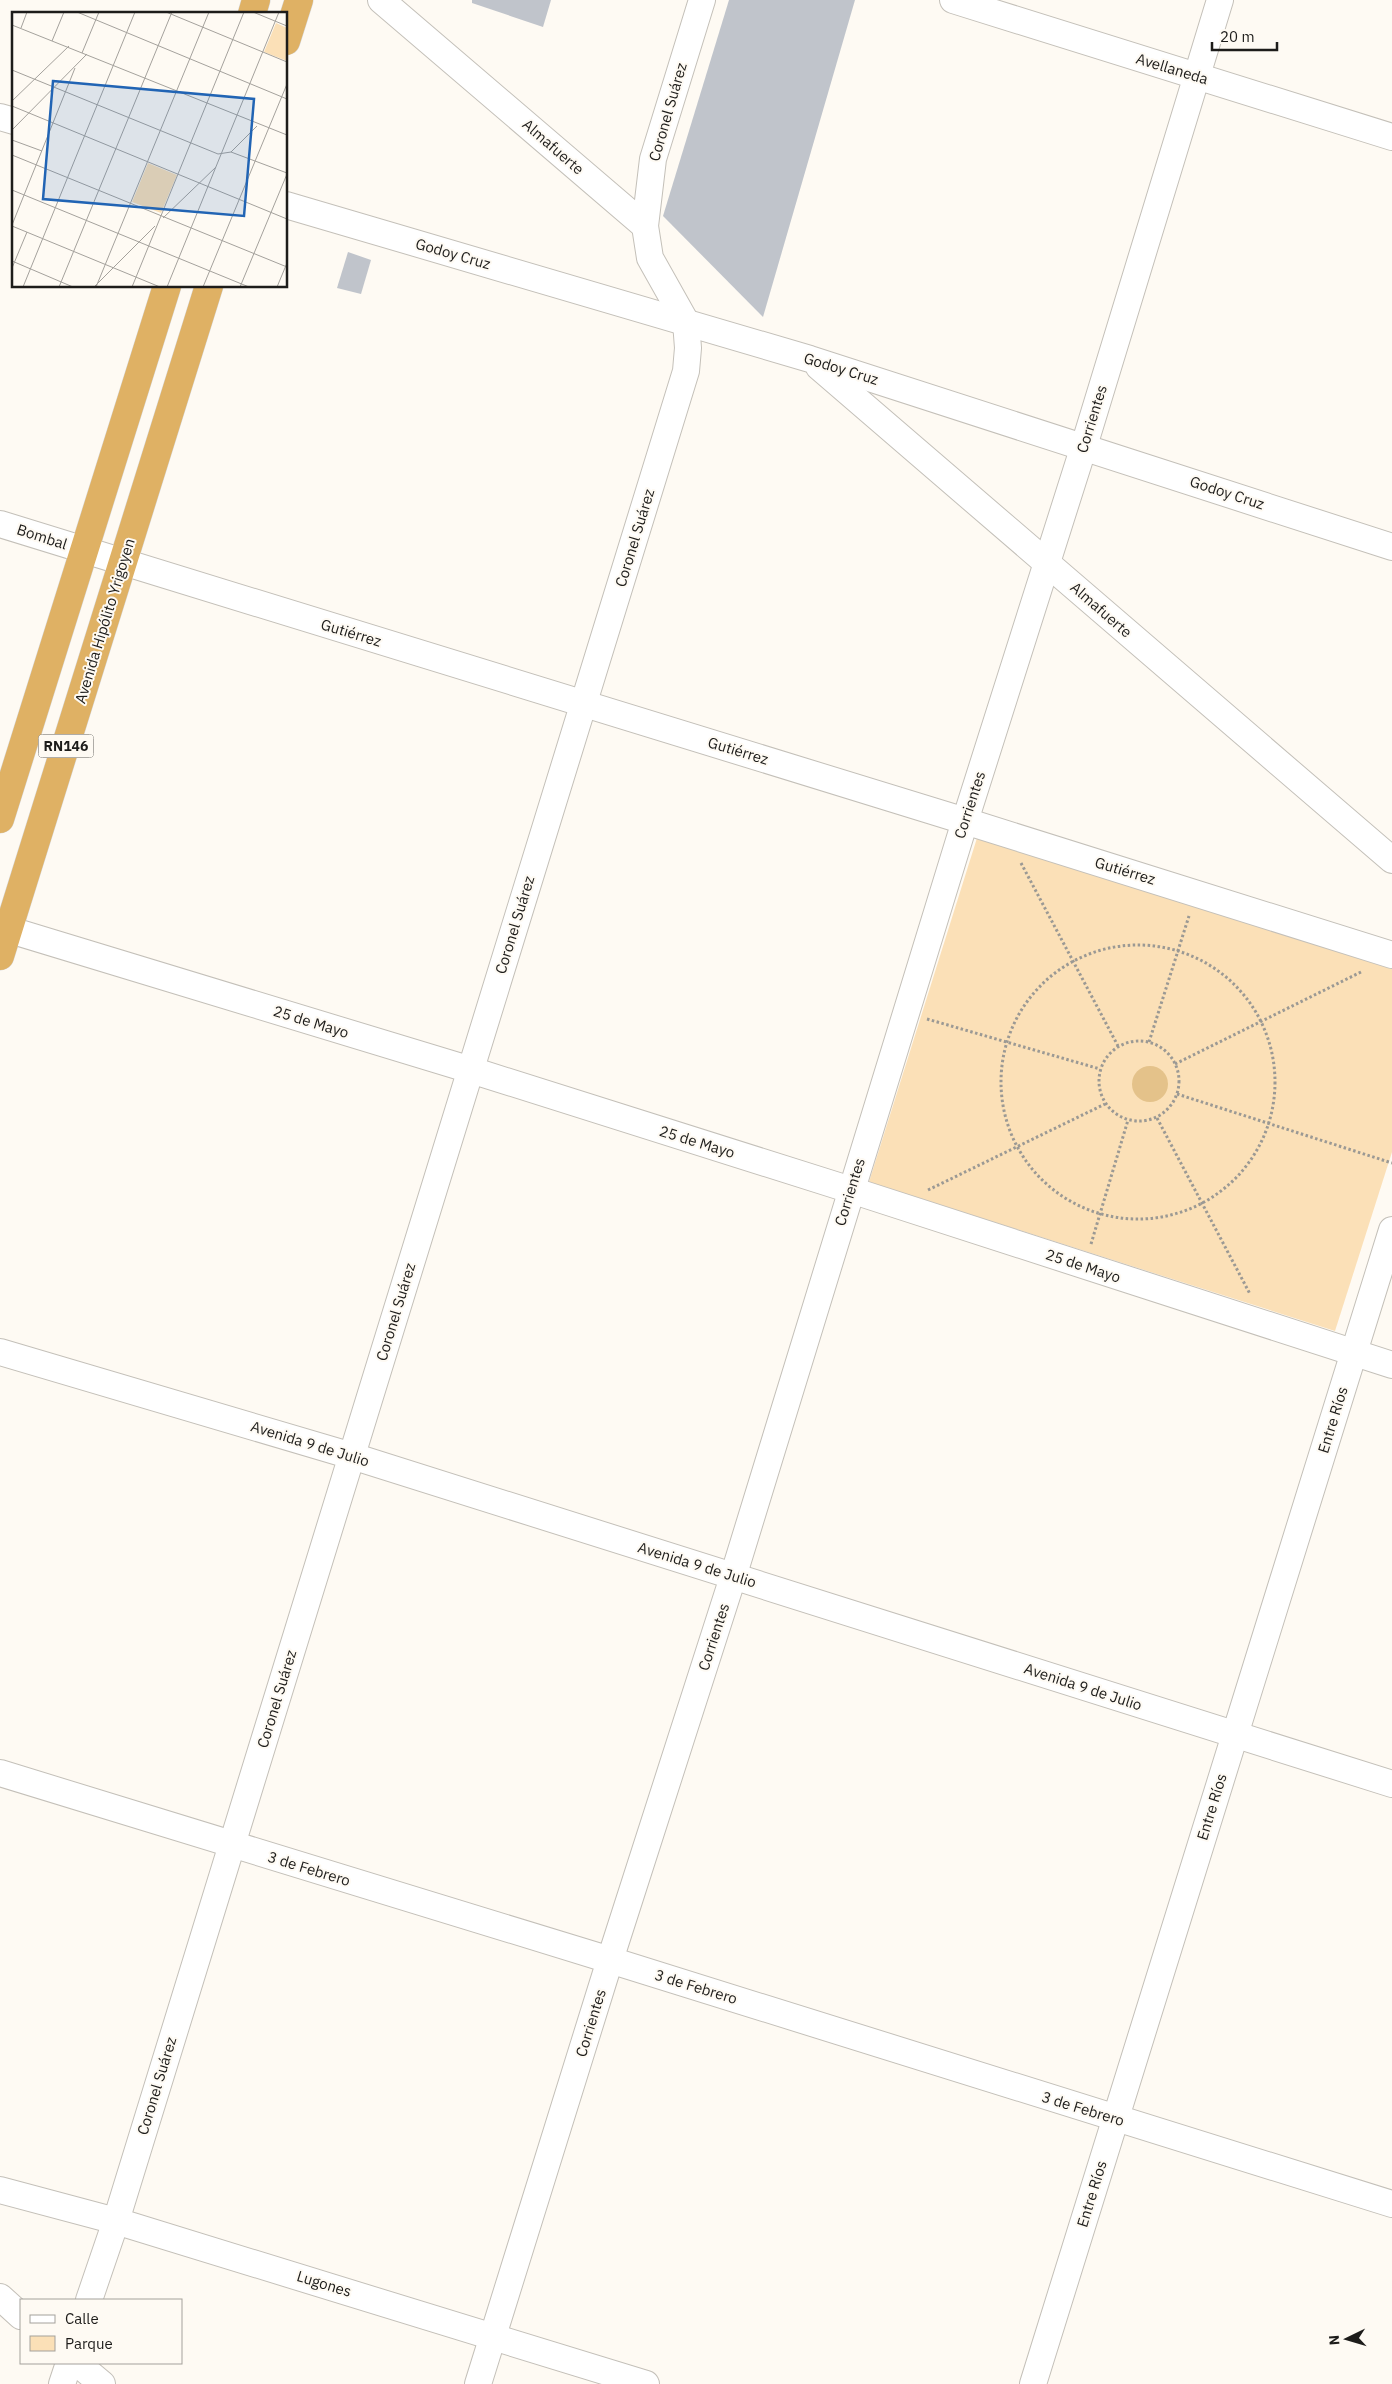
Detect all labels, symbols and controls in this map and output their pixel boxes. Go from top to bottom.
inset map [12,12,288,288]
scale bar [1212,20,1277,52]
text: 20 m [1220,27,1255,46]
street label: Avellaneda [1134,49,1210,88]
street label: Coronel Suárez [644,60,691,163]
street label: Almafuerte [519,115,588,179]
street label: Godoy Cruz [413,234,493,273]
street label: Godoy Cruz [801,348,881,389]
street label: Corrientes [1072,383,1111,455]
street label: Godoy Cruz [1188,472,1267,513]
street label: Coronel Suárez [611,486,658,589]
street label: Bombal [14,519,70,554]
street label: Avenida Hipólito Yrigoyen [70,536,139,706]
street label: Almafuerte [1067,578,1136,642]
street label: Gutiérrez [319,614,384,651]
street label: Gutiérrez [706,732,771,769]
road number: RN146 [38,734,94,758]
street label: Corrientes [950,769,989,841]
street label: Gutiérrez [1093,852,1158,889]
street label: Coronel Suárez [491,873,538,976]
street label: 25 de Mayo [271,1001,351,1042]
street label: 25 de Mayo [657,1121,737,1162]
street label: Corrientes [830,1156,869,1228]
street label: 25 de Mayo [1043,1244,1123,1287]
street label: Coronel Suárez [372,1260,419,1363]
street label: Entre Ríos [1313,1384,1352,1456]
street label: Avenida 9 de Julio [249,1416,372,1471]
street label: Avenida 9 de Julio [636,1537,759,1592]
street label: Corrientes [694,1601,733,1673]
street label: Coronel Suárez [253,1647,300,1750]
street label: Avenida 9 de Julio [1022,1659,1144,1715]
street label: Entre Ríos [1192,1771,1231,1843]
street label: 3 de Febrero [266,1847,353,1890]
street label: 3 de Febrero [653,1965,740,2008]
street label: Corrientes [571,1987,610,2059]
street label: Coronel Suárez [133,2034,180,2137]
street label: 3 de Febrero [1040,2087,1127,2130]
street label: Entre Ríos [1072,2158,1111,2230]
street label: Lugones [295,2266,354,2301]
legend [20,2299,182,2364]
text: Calle [65,2309,99,2328]
north arrow [1322,2314,1372,2364]
text: Parque [65,2334,113,2353]
text: N [1325,2334,1343,2346]

